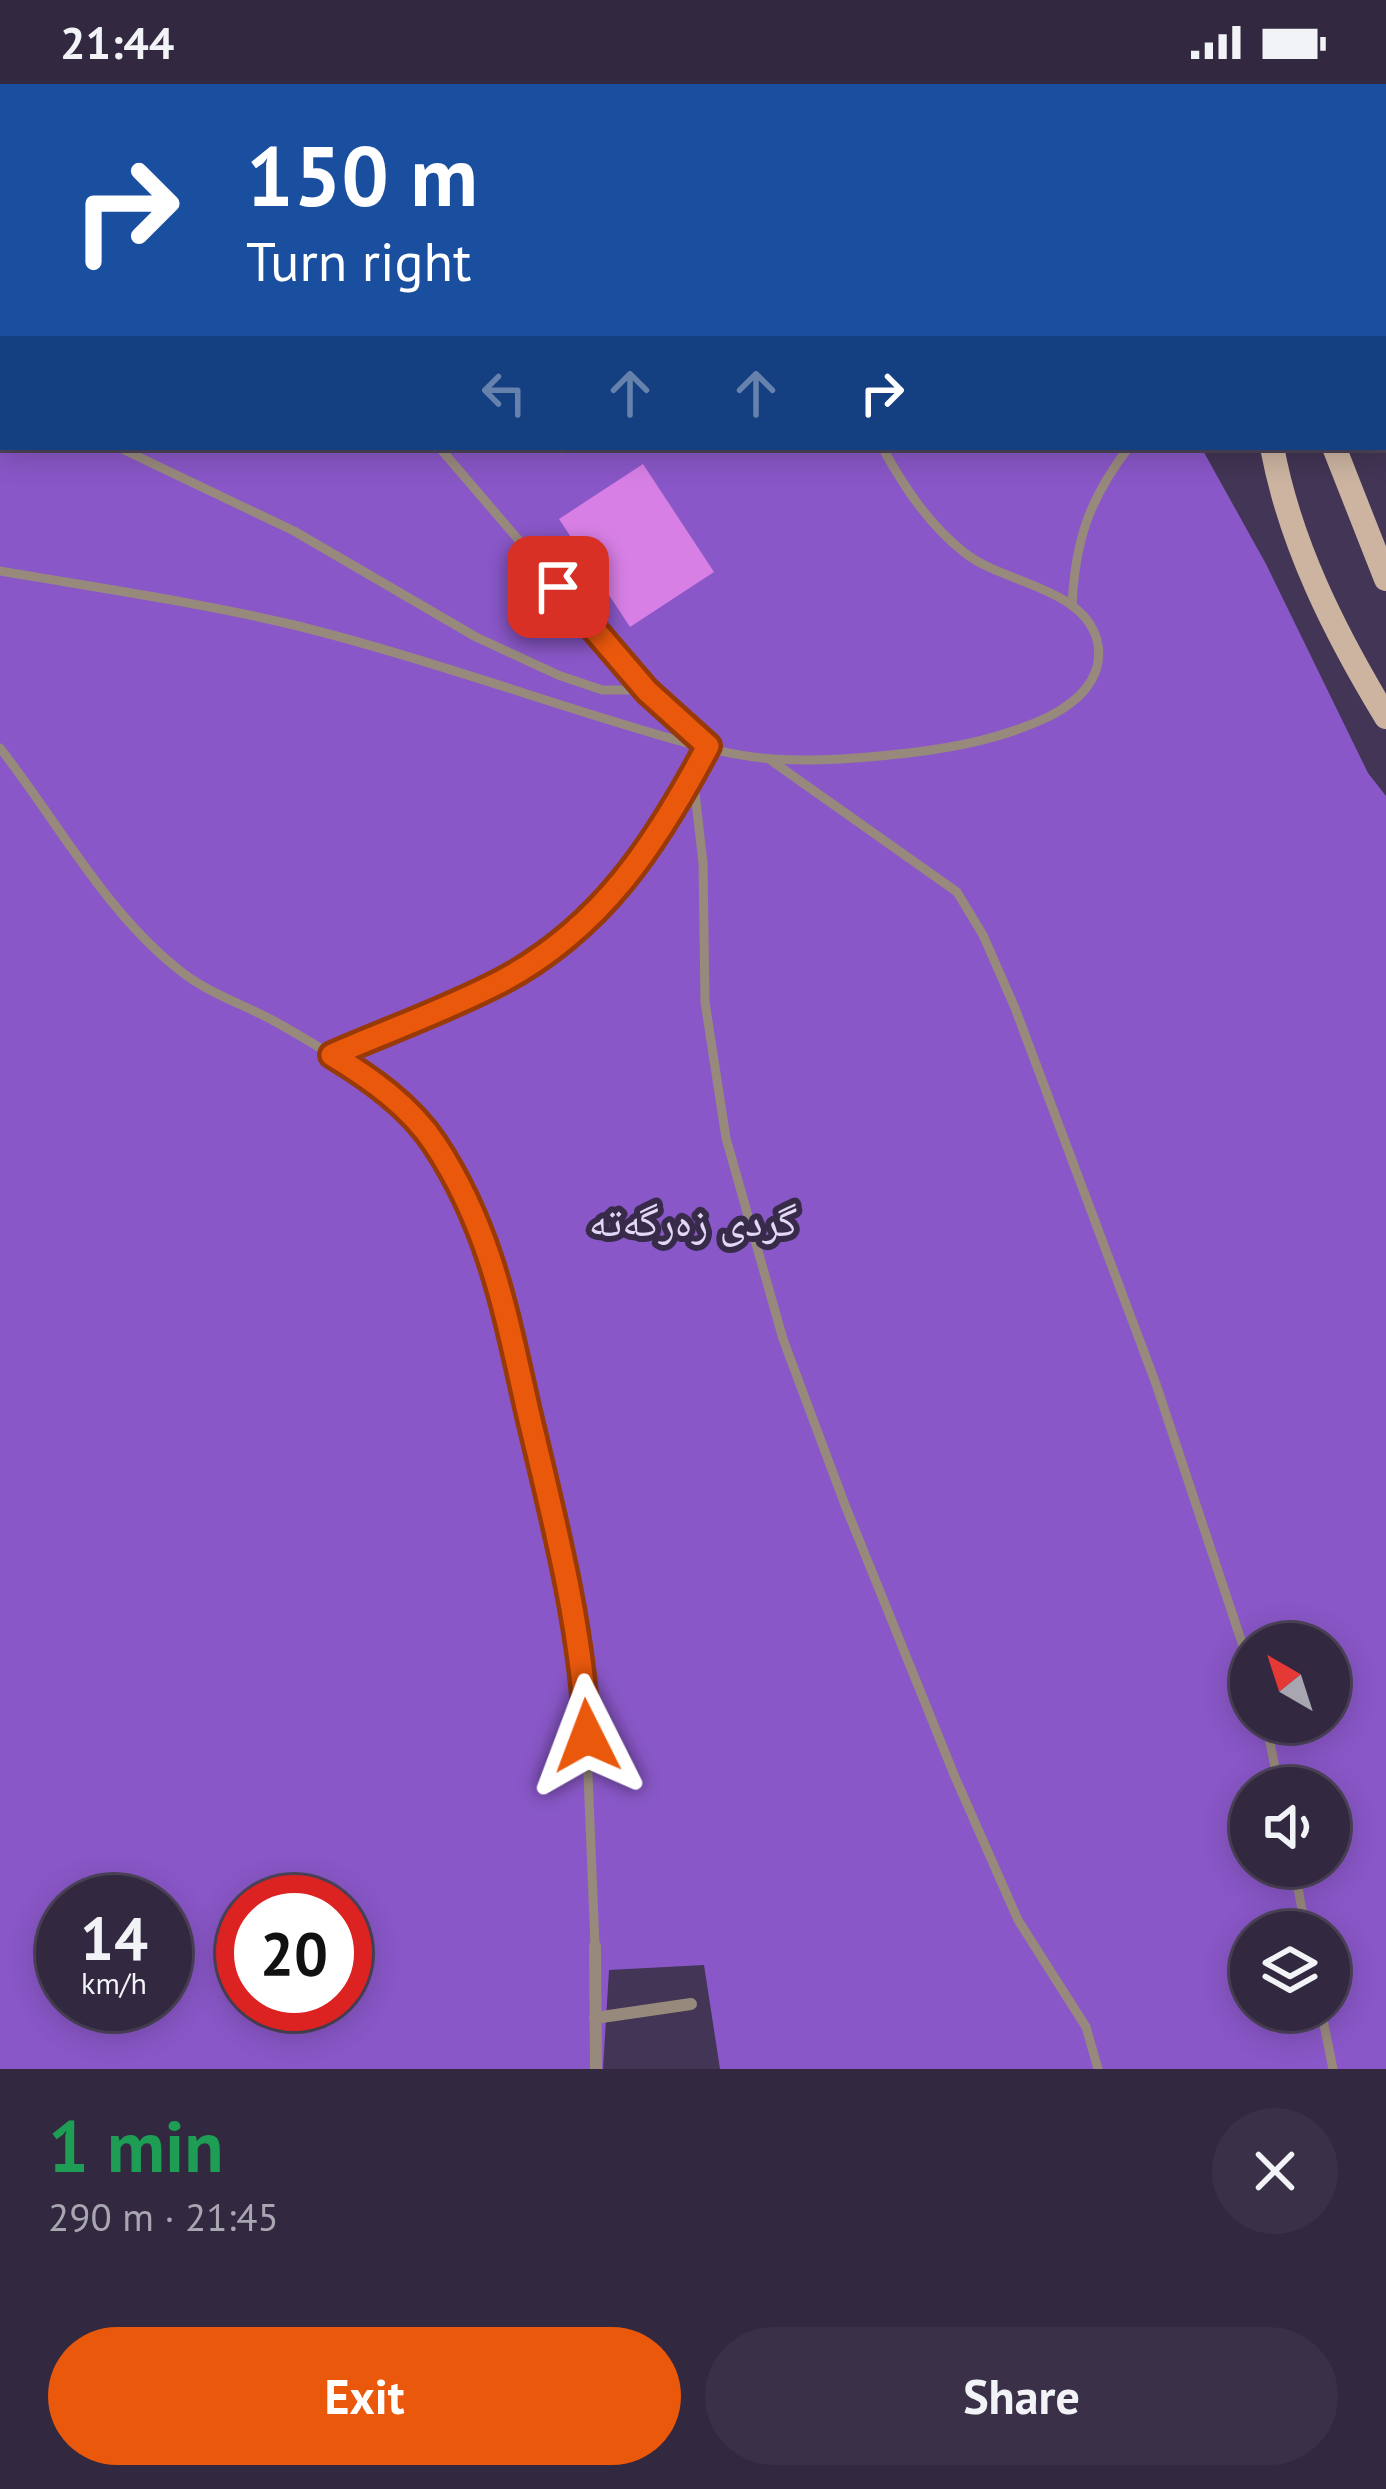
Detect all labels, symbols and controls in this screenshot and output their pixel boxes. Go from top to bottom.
text: 21:44 [60,13,174,71]
text: 150 m [246,120,478,229]
icon: right [48,132,204,288]
text: Turn right [246,226,471,296]
icon: left [471,360,537,426]
icon: ahead [597,360,663,426]
icon: ahead [723,360,789,426]
icon: right [849,360,915,426]
pin [507,536,609,638]
icon: arrive [525,554,591,620]
park label: گردی زەرگەتە [589,1193,797,1248]
north arrow [1230,1623,1350,1743]
map controls [1230,1623,1350,2031]
position arrow [524,1673,650,1799]
button: sound [1230,1767,1350,1887]
speed limit sign: 20 [216,1875,372,2031]
text: 14 [80,1899,148,1977]
button: layers [1230,1911,1350,2031]
text: km/h [81,1963,147,2002]
text: 1 min [48,2099,224,2192]
button: close [1212,2108,1338,2234]
text: 290 m · 21:45 [48,2191,279,2242]
button: Exit [48,2327,681,2465]
button: Share [705,2327,1338,2465]

